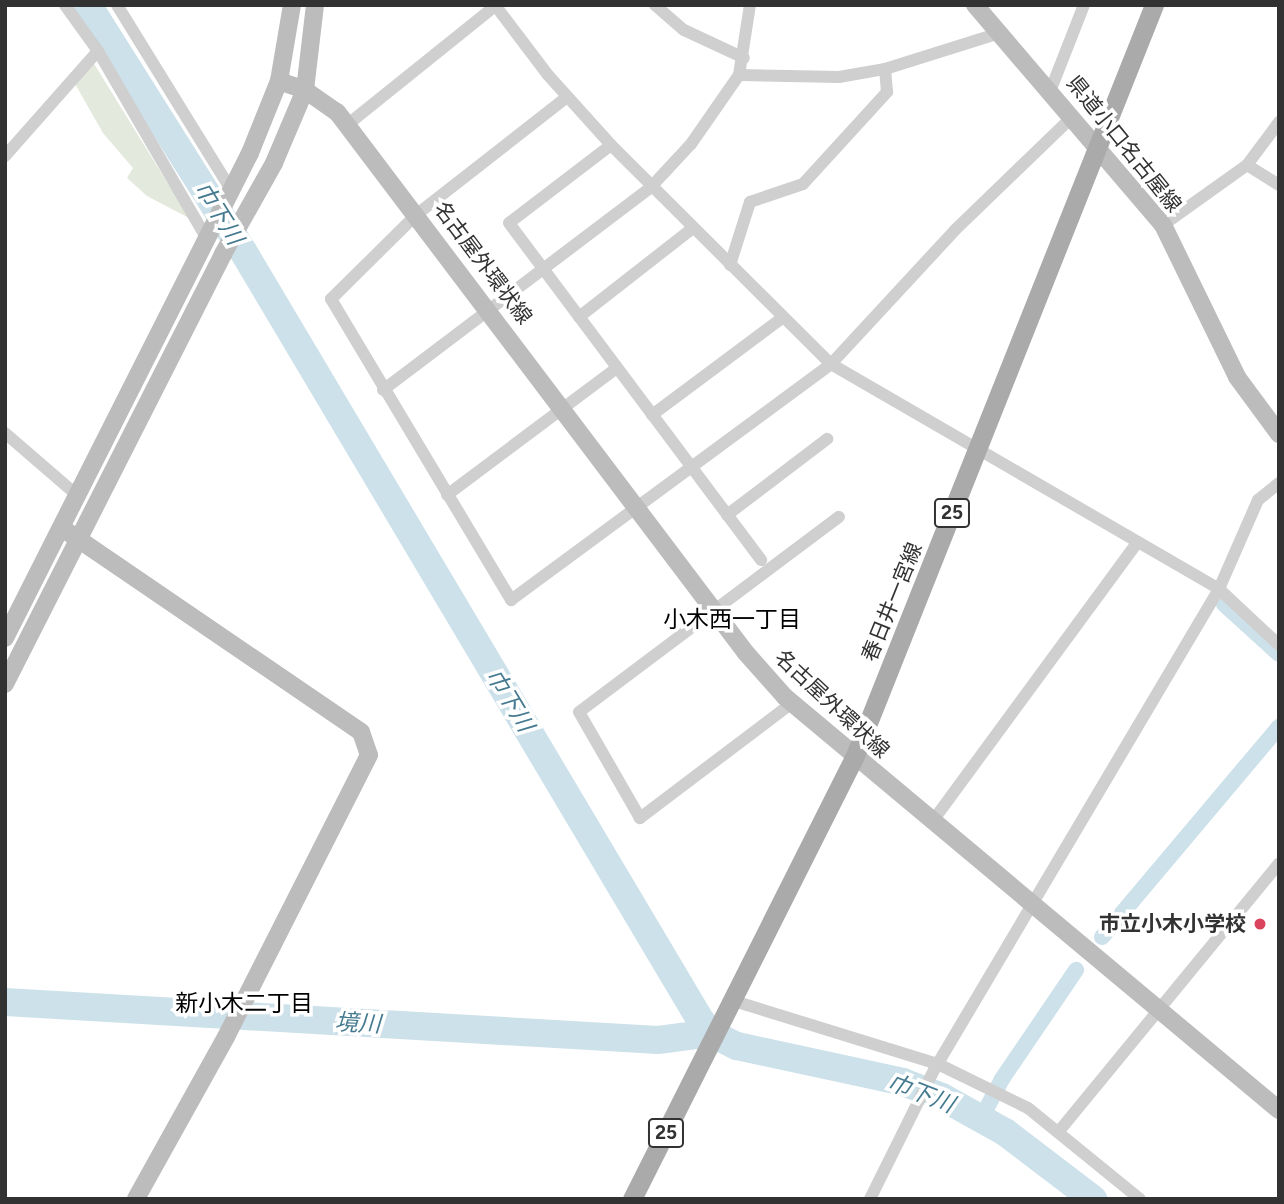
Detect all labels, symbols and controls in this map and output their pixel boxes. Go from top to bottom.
street label: 県道小口名古屋線 [1061,71,1187,217]
water label: 巾下川 [189,176,249,250]
street label: 名古屋外環状線 [429,197,537,329]
road number: 25 [933,498,971,528]
street label: 春日井一宮線 [857,539,927,665]
district label: 小木西一丁目 [663,605,801,633]
street label: 名古屋外環状線 [770,645,894,763]
water label: 巾下川 [480,663,540,737]
place label: 市立小木小学校 [1099,911,1246,937]
marker: 市立小木小学校 [1252,916,1268,932]
district label: 新小木二丁目 [175,989,313,1017]
water label: 境川 [334,1008,382,1038]
water label: 巾下川 [884,1068,958,1118]
road number: 25 [647,1118,685,1148]

